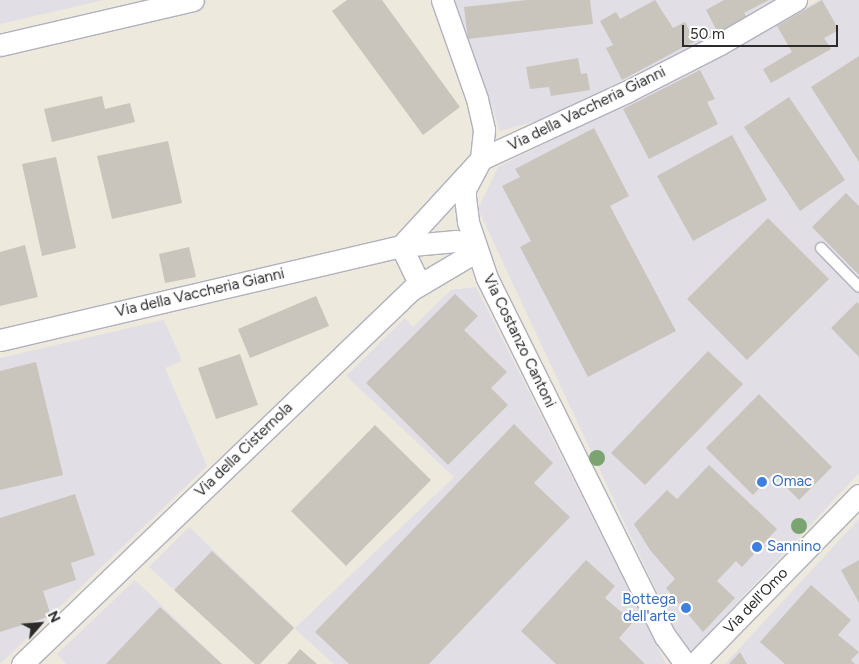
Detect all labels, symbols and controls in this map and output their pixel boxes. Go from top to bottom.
scale bar [684,15,840,47]
text: 50 m [690,25,725,43]
street label: Via della Vaccheria Gianni [505,63,669,155]
street label: Via della Vaccheria Gianni [114,265,286,321]
street label: Via Costanzo Cantoni [479,271,559,411]
street label: Via della Cisternola [192,399,296,501]
place label: Omac [772,473,812,491]
marker: Omac [756,476,768,488]
place label: Sannino [767,538,821,556]
marker: Sannino [751,541,763,553]
street label: Via dell'Omo [720,564,792,638]
place label: Bottega dell'arte [622,590,676,625]
north arrow [15,599,65,649]
marker: Bottega dell'arte [680,602,692,614]
text: N [44,608,64,626]

